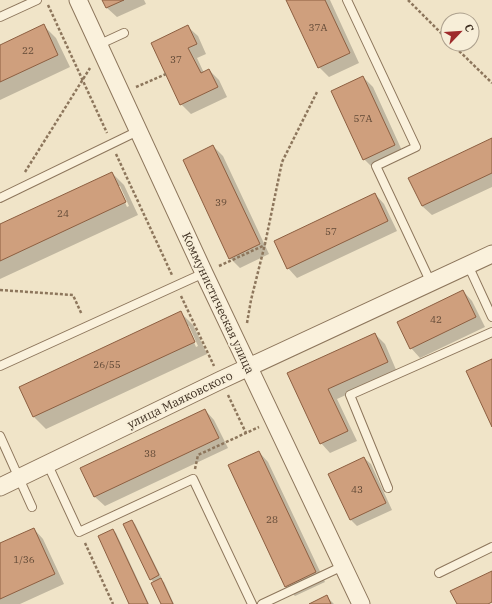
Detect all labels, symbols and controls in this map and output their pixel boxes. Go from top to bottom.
north arrow [440,12,480,52]
house number: 37А [309,21,328,34]
text: С [461,21,477,34]
house number: 22 [22,44,34,57]
house number: 37 [170,53,182,66]
house number: 57А [354,112,373,125]
house number: 39 [215,196,227,209]
house number: 24 [57,207,69,220]
house number: 57 [325,225,337,238]
street label: Коммунистическая улица [179,230,258,376]
house number: 42 [430,313,442,326]
house number: 26/55 [93,358,121,371]
street label: улица Маяковского [125,367,235,432]
house number: 38 [144,447,156,460]
house number: 43 [351,483,363,496]
house number: 28 [266,513,278,526]
house number: 1/36 [13,553,35,566]

